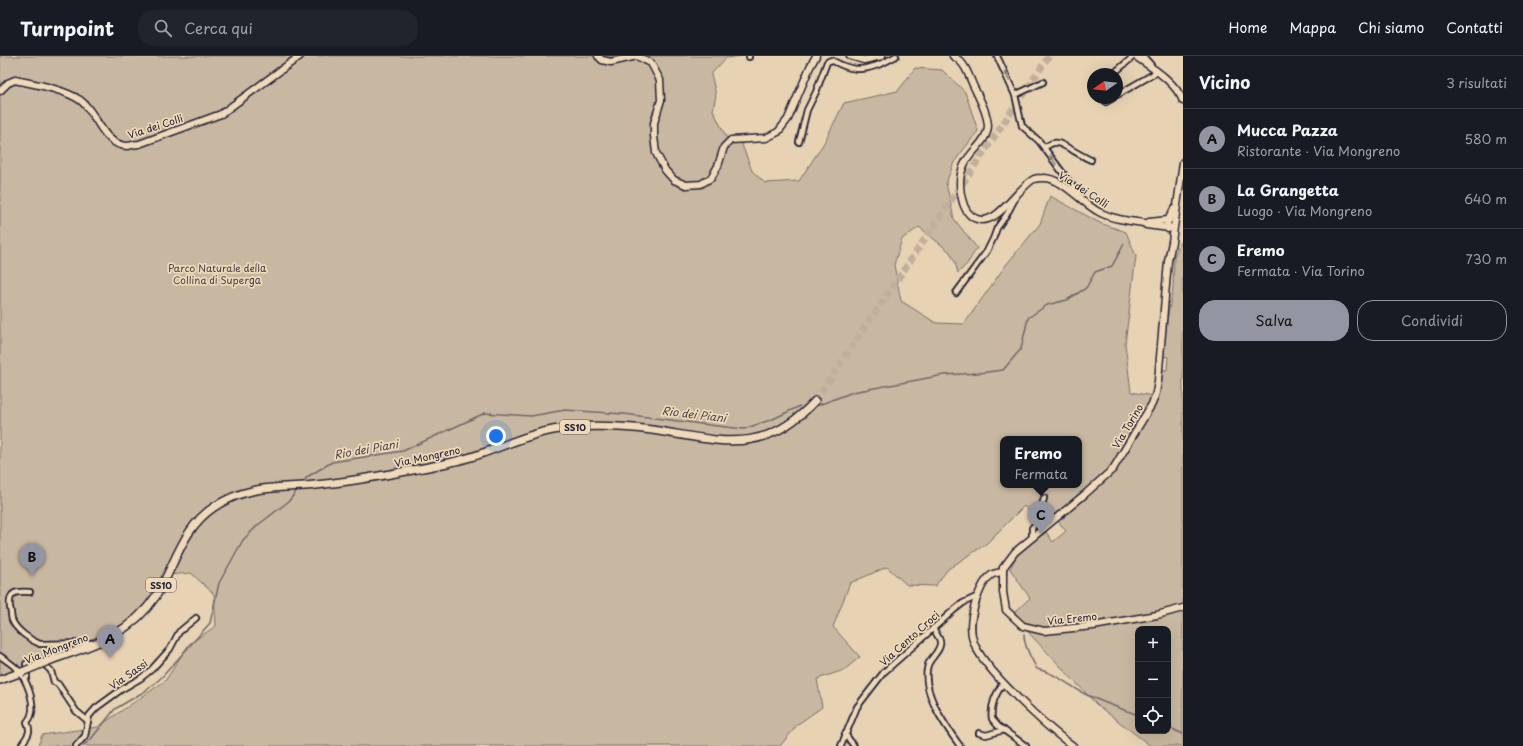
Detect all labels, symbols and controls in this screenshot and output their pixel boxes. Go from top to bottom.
search box [138,10,418,46]
text: Turnpoint [20,14,114,42]
text: Cerca qui [184,16,253,39]
icon: search [152,17,174,39]
text: Home [1229,17,1267,38]
text: Mappa [1289,17,1336,38]
text: Chi siamo [1358,17,1424,38]
text: Contatti [1446,17,1503,38]
north arrow [1087,68,1123,104]
text: Vicino [1199,69,1250,95]
one-way arrow [1004,70,1010,81]
text: 3 risultati [1446,73,1507,92]
street label: Via dei Colli [125,110,185,142]
text: Mucca Pazza [1237,118,1338,141]
text: A [1207,129,1217,148]
text: 580 m [1465,129,1507,148]
text: Ristorante · Via Mongreno [1237,141,1400,160]
one-way arrow [1049,154,1056,166]
street label: Via dei Colli [1056,167,1112,211]
text: La Grangetta [1237,178,1339,201]
text: B [1208,189,1216,208]
text: 640 m [1464,189,1507,208]
text: Luogo · Via Mongreno [1237,201,1372,220]
text: Eremo [1237,238,1284,261]
text: C [1207,249,1217,268]
text: 730 m [1466,249,1507,268]
park label: Parco Naturale della Collina di Superga [168,260,267,287]
text: Fermata · Via Torino [1237,261,1365,280]
button: Salva [1199,300,1349,341]
button: Condividi [1357,300,1507,341]
street label: Via Torino [1108,401,1146,451]
water label: Rio dei Piani [661,402,729,427]
road number: SS10 [560,420,590,434]
your location [486,426,506,446]
water label: Rio dei Piani [333,435,401,463]
popup [1000,436,1082,488]
text: Eremo [1014,441,1062,464]
street label: Via Mongreno [393,442,462,470]
text: Fermata [1014,464,1068,483]
pin: C [1028,501,1054,534]
pin: B [19,543,45,576]
road number: SS10 [146,578,176,592]
street label: Via Cento Croci [876,607,942,669]
street label: Via Eremo [1046,608,1098,628]
pin: A [97,625,123,658]
map controls [1135,626,1171,734]
button: + [1135,626,1171,662]
street label: Via Mongreno [22,629,90,667]
street label: Via Sassi [106,655,150,693]
button: − [1135,662,1171,698]
button: locate [1135,698,1171,734]

